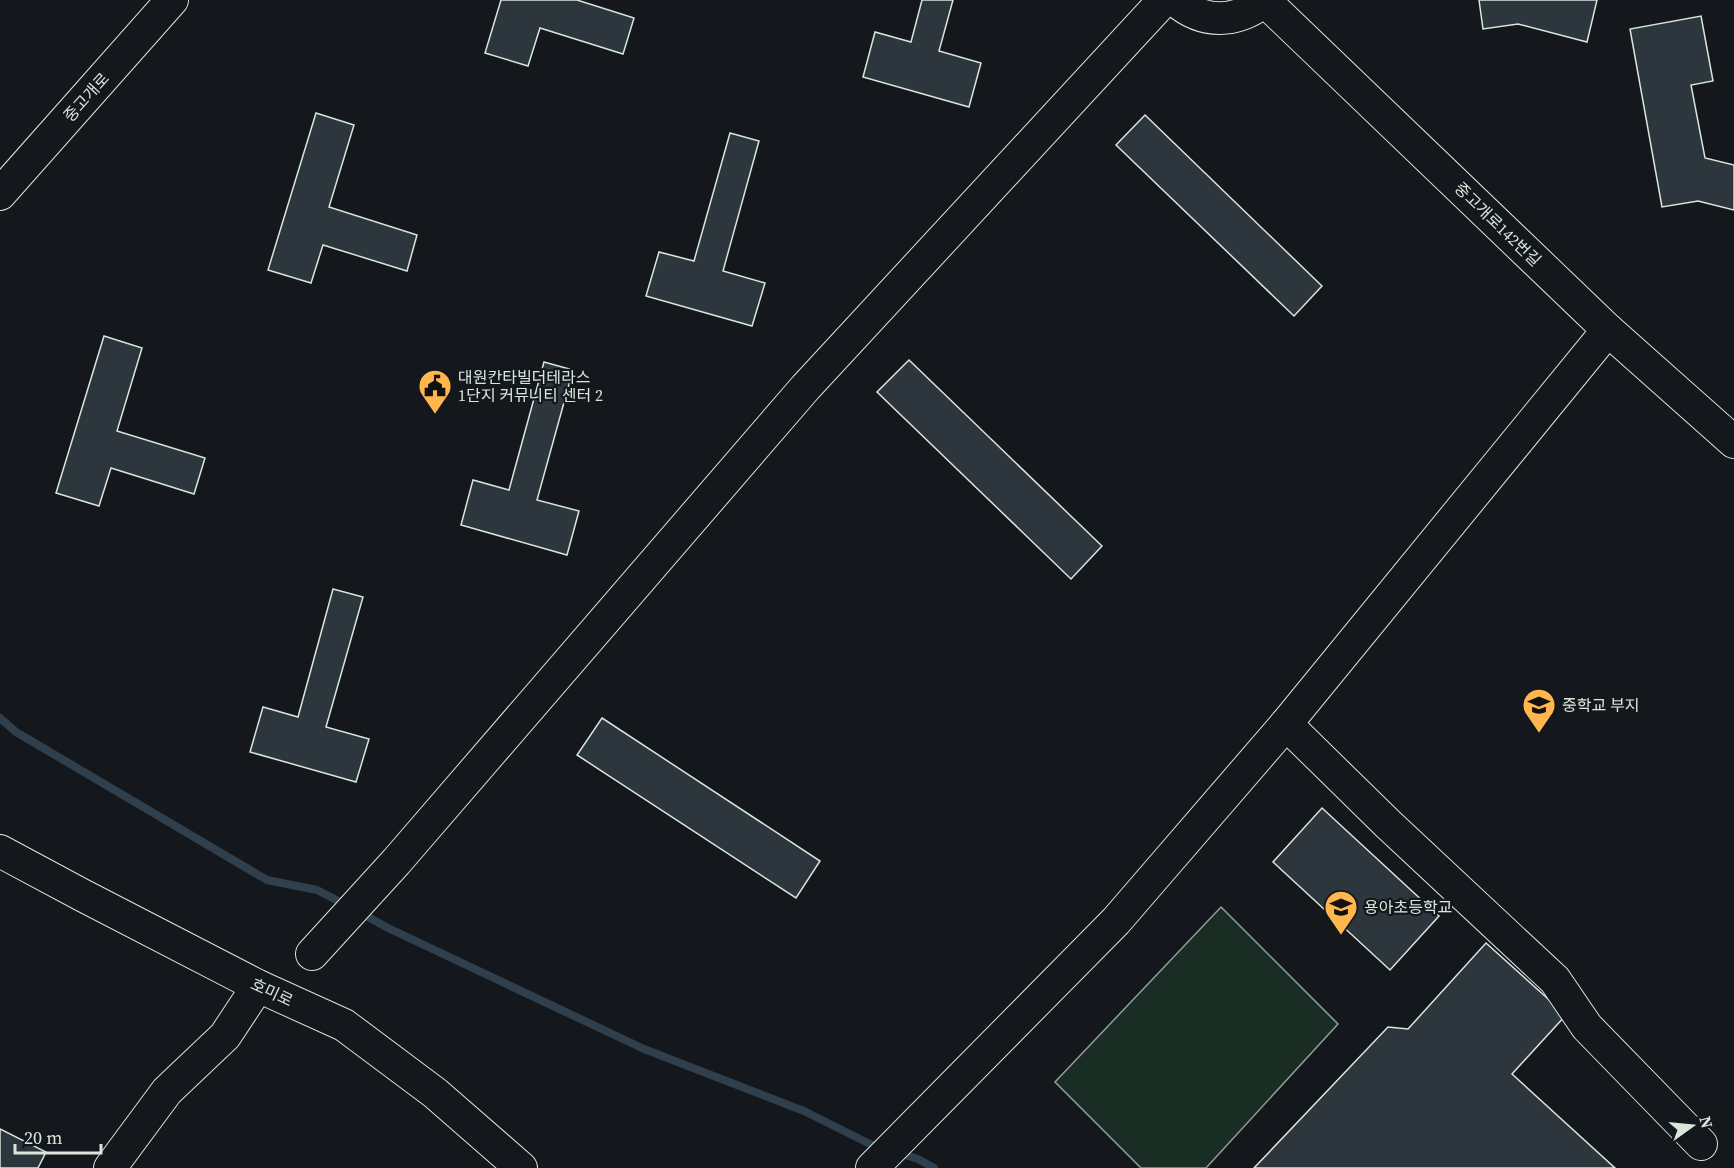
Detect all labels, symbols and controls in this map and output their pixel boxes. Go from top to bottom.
street label: 중고개로 [58,68,114,126]
street label: 중고개로142번길 [1450,177,1546,271]
place label: 대원칸타빌더테라스 1단지 커뮤니티 센터 2 [458,366,603,406]
public building icon: 대원칸타빌더테라스 1단지 커뮤니티 센터 2 [417,368,453,415]
school or university icon: 중학교 부지 [1521,687,1557,734]
place label: 중학교 부지 [1562,694,1639,716]
school or university icon: 용아초등학교 [1323,889,1359,936]
place label: 용아초등학교 [1364,896,1452,918]
street label: 호미로 [247,973,297,1011]
north arrow [1662,1096,1722,1156]
text: N [1694,1114,1719,1131]
scale bar [15,1117,100,1155]
text: 20 m [24,1125,62,1150]

